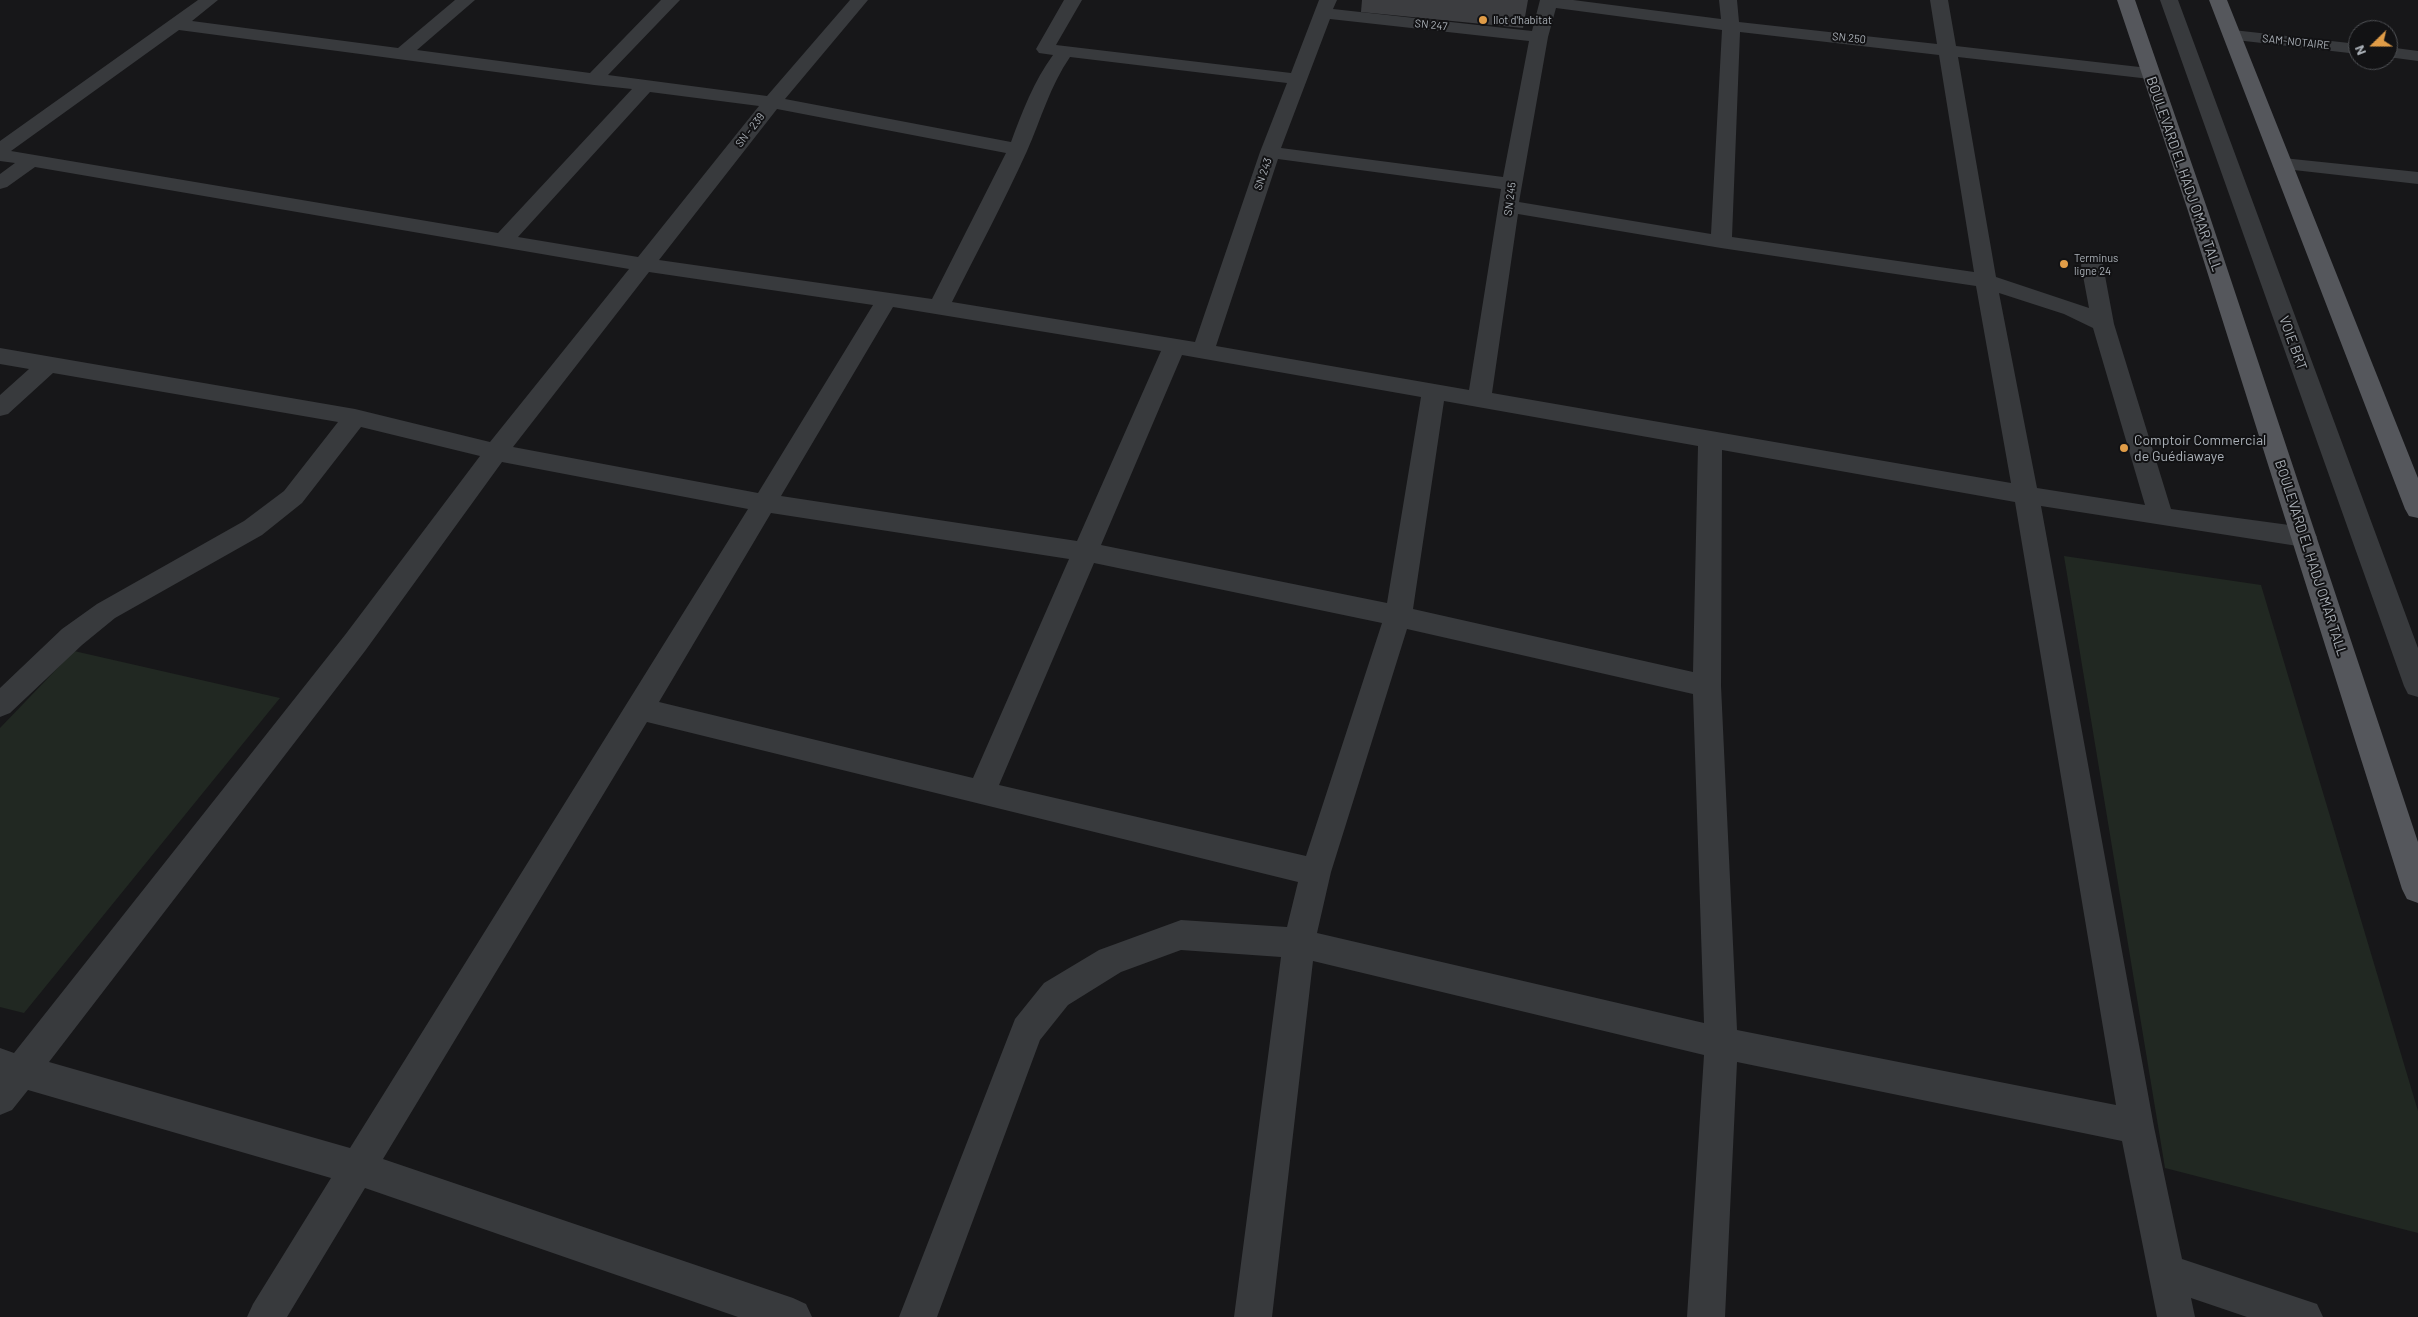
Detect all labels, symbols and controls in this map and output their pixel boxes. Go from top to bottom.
place label: Ilot d'habitat [1493,13,1552,27]
marker: Ilot d'habitat [1477,14,1489,26]
street label: SN 247 [1414,17,1448,33]
north arrow [2348,20,2398,70]
street label: SN 250 [1831,30,1867,46]
street label: SAM-NOTAIRE [2261,32,2331,52]
text: N [2350,43,2369,58]
street label: BOULEVARD EL HADJ OMAR TALL [2143,74,2225,274]
street label: SN - 239 [733,110,767,150]
street label: SN 243 [1251,156,1275,192]
street label: SN 245 [1501,181,1519,217]
place label: Terminus ligne 24 [2074,251,2118,277]
marker: Terminus ligne 24 [2058,258,2070,270]
street label: VOIE BRT [2275,313,2311,373]
place label: Comptoir Commercial de Guédiawaye [2134,432,2266,464]
marker: Comptoir Commercial de Guédiawaye [2118,442,2130,454]
street label: BOULEVARD EL HADJ OMAR TALL [2271,458,2351,658]

